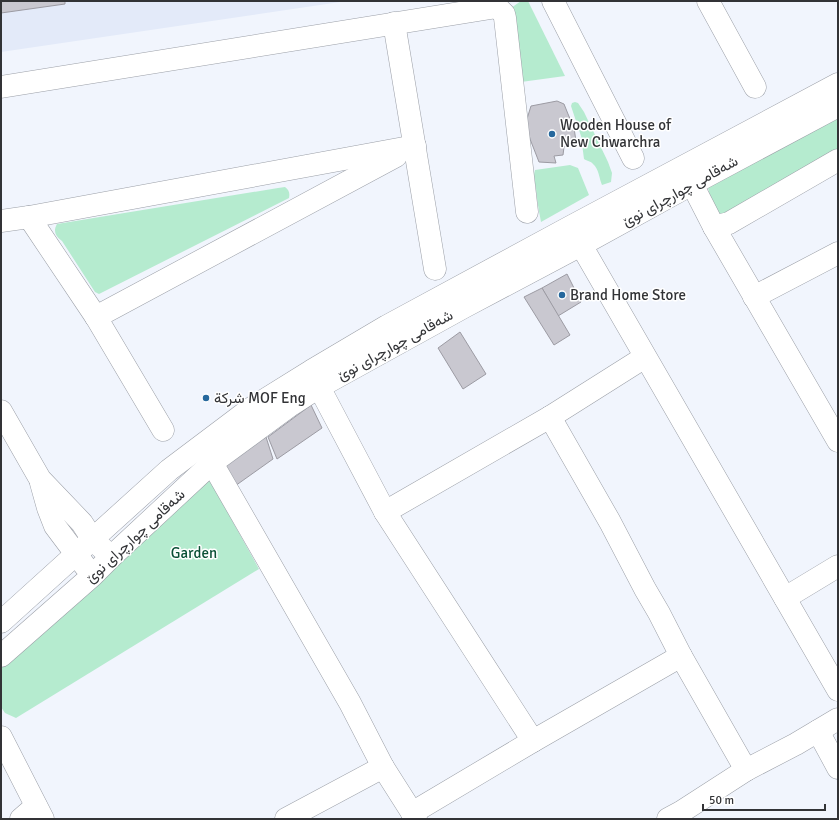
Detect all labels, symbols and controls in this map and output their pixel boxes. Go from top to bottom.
place label: Wooden House of New Chwarchra [560,116,672,151]
marker: Wooden House of New Chwarchra [547,129,557,139]
street label: شەقامی چوارچرای نوێ [619,152,742,231]
place label: Brand Home Store [570,286,686,304]
marker: Brand Home Store [557,290,567,300]
street label: شەقامی چوارچرای نوێ [334,306,457,385]
place label: شركة MOF Eng [214,389,306,407]
marker: شركة MOF Eng [201,393,211,403]
street label: شەقامی چوارچرای نوێ [81,485,189,588]
park label: Garden [171,544,217,562]
scale bar [703,786,825,812]
text: 50 m [709,793,734,808]

